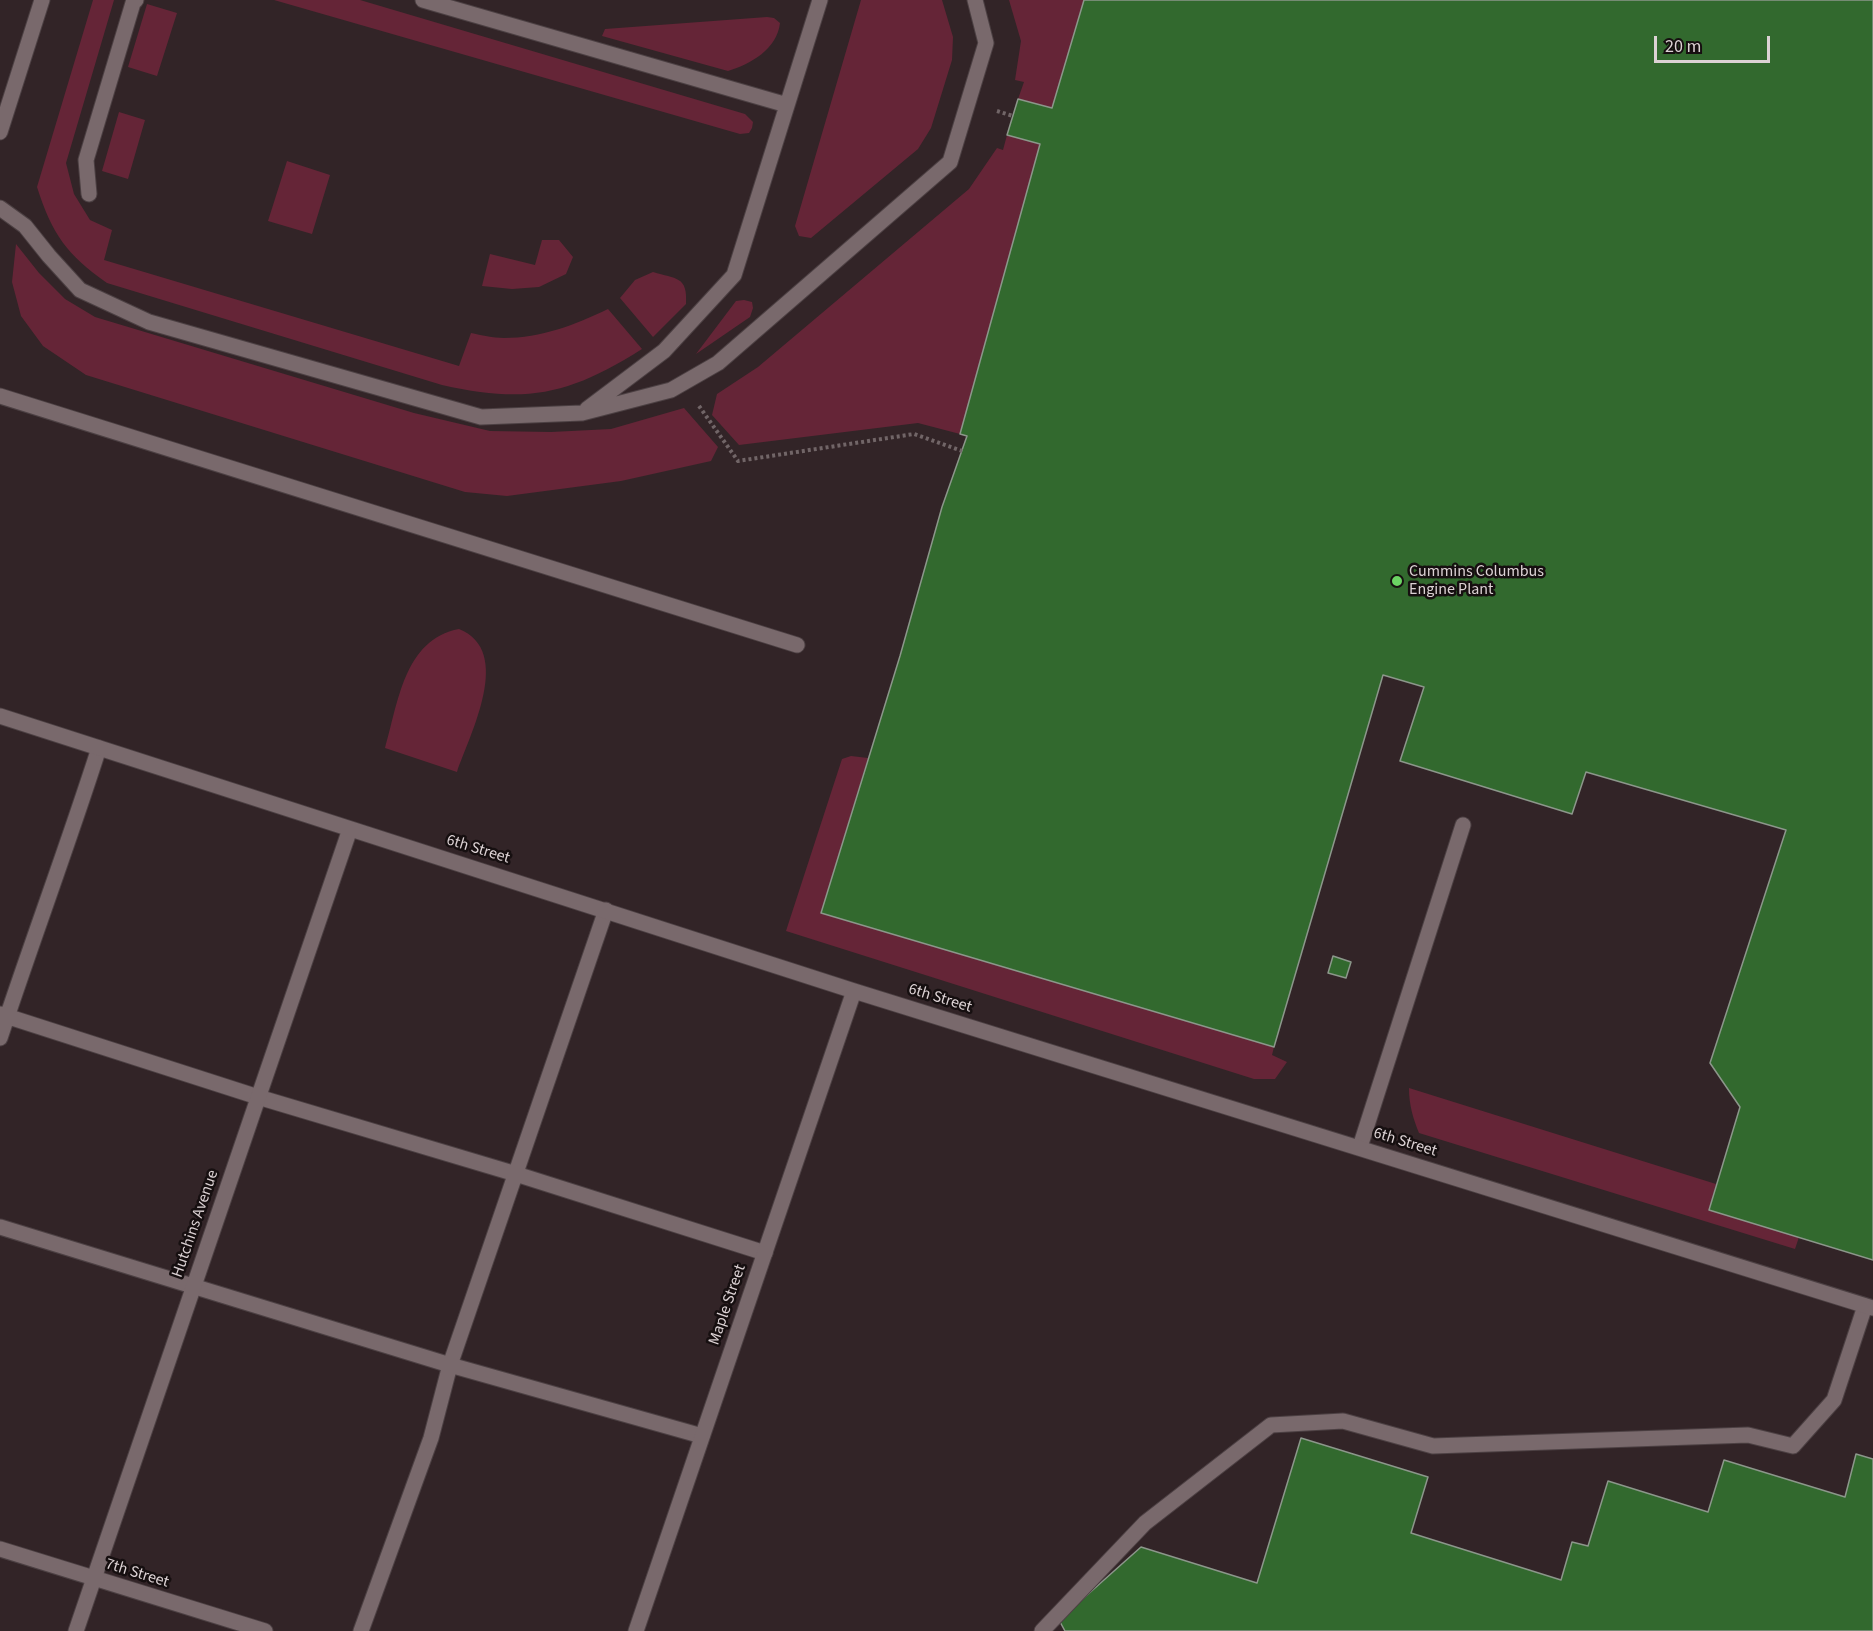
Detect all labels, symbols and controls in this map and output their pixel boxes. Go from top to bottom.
scale bar [1657,24,1772,62]
text: 20 m [1665,34,1701,59]
place label: Cummins Columbus Engine Plant [1409,562,1544,600]
marker: Cummins Columbus Engine Plant [1390,574,1404,588]
street label: 6th Street [444,831,512,869]
street label: 6th Street [906,980,974,1018]
street label: 6th Street [1371,1124,1439,1162]
street label: Hutchins Avenue [169,1168,223,1280]
street label: Maple Street [705,1262,751,1348]
street label: 7th Street [103,1555,171,1593]

